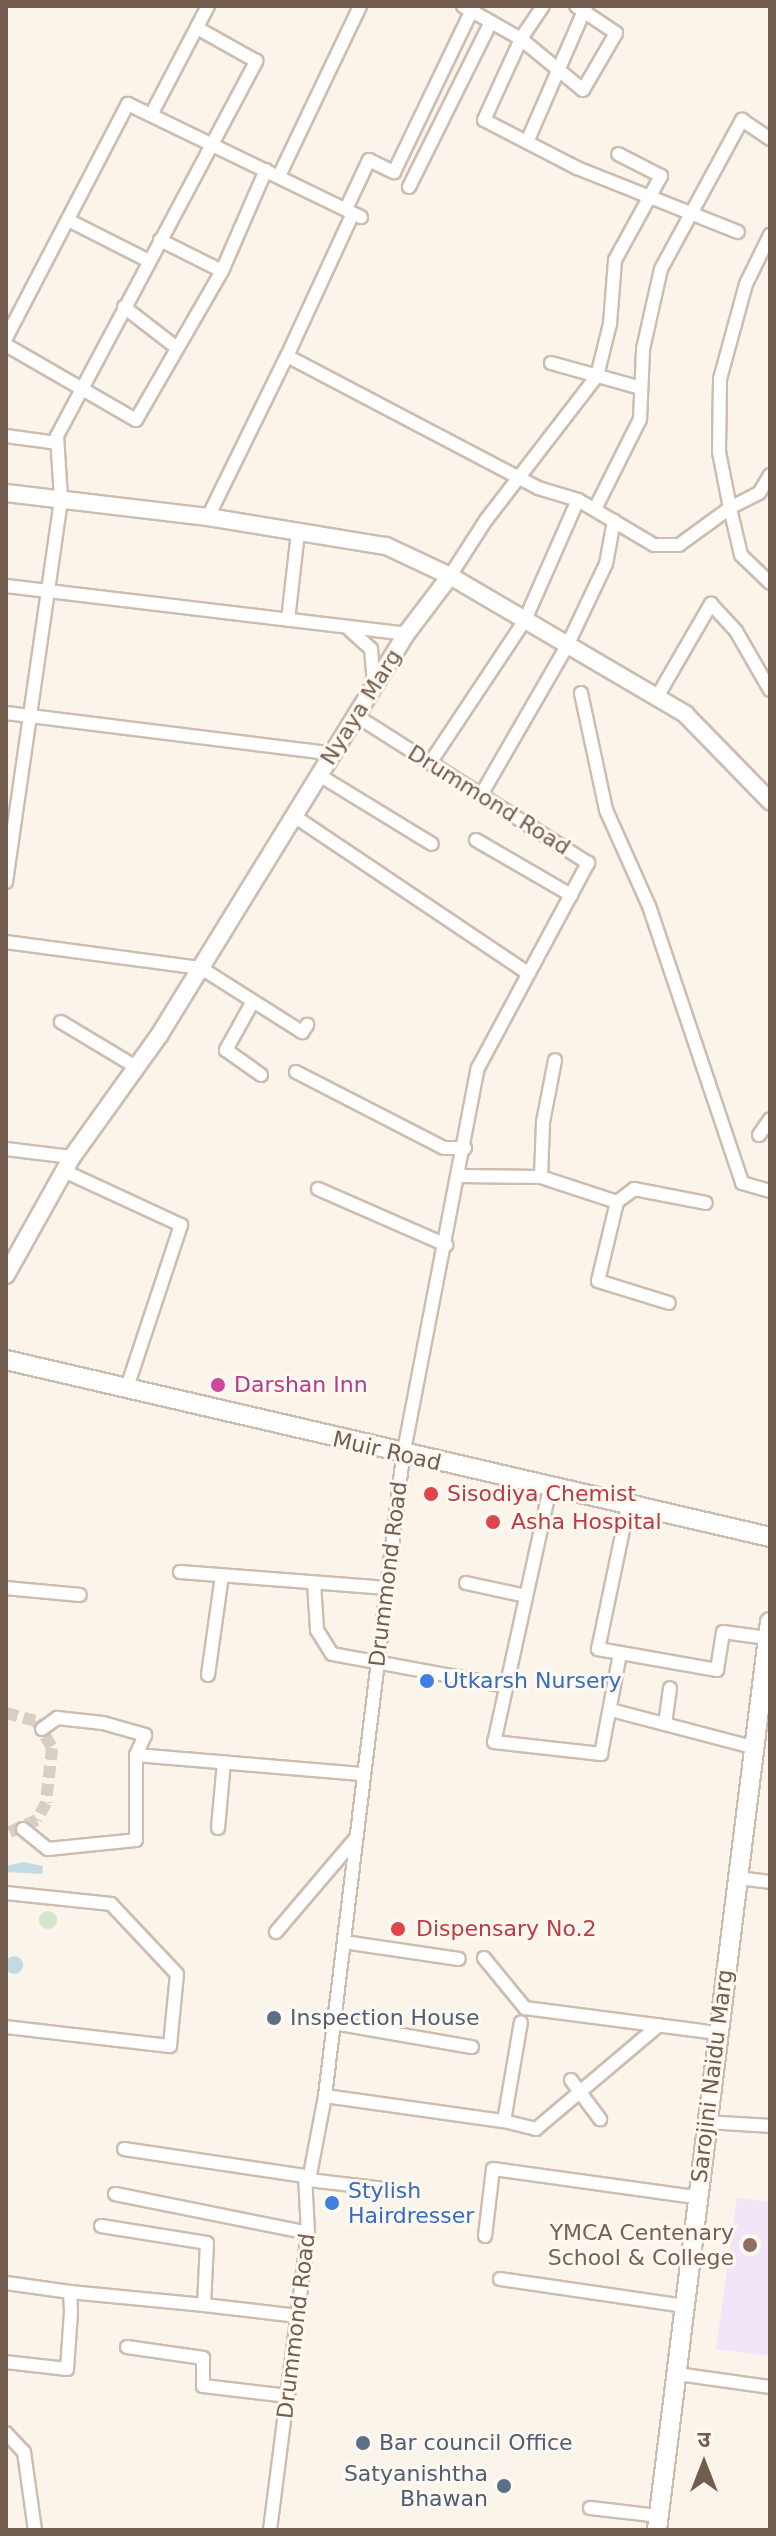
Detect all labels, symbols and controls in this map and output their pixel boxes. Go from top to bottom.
street label: Nyaya Marg [315,644,407,770]
street label: Drummond Road [403,739,575,861]
place label: Darshan Inn [234,1372,368,1398]
marker: Darshan Inn [209,1376,227,1394]
street label: Muir Road [330,1426,444,1476]
street label: Drummond Road [364,1480,412,1668]
place label: Sisodiya Chemist [447,1481,636,1507]
marker: Sisodiya Chemist [422,1485,440,1503]
place label: Asha Hospital [511,1509,662,1535]
marker: Asha Hospital [482,1511,504,1533]
place label: Utkarsh Nursery [443,1668,622,1694]
marker: Utkarsh Nursery [418,1672,436,1690]
place label: Dispensary No.2 [416,1916,596,1942]
marker: Dispensary No.2 [387,1918,409,1940]
street label: Sarojini Naidu Marg [686,1968,738,2184]
place label: Inspection House [290,2005,480,2031]
marker: Inspection House [265,2009,283,2027]
place label: Stylish Hairdresser [348,2177,474,2228]
marker: Stylish Hairdresser [323,2194,341,2212]
place label: YMCA Centenary School & College [548,2219,734,2270]
street label: Drummond Road [272,2232,320,2420]
marker: YMCA Centenary School & College [741,2236,759,2254]
north arrow [664,2424,744,2504]
text: उ [698,2427,710,2452]
place label: Bar council Office [379,2430,573,2456]
marker: Bar council Office [354,2434,372,2452]
place label: Satyanishtha Bhawan [344,2460,488,2512]
marker: Satyanishtha Bhawan [495,2477,513,2495]

